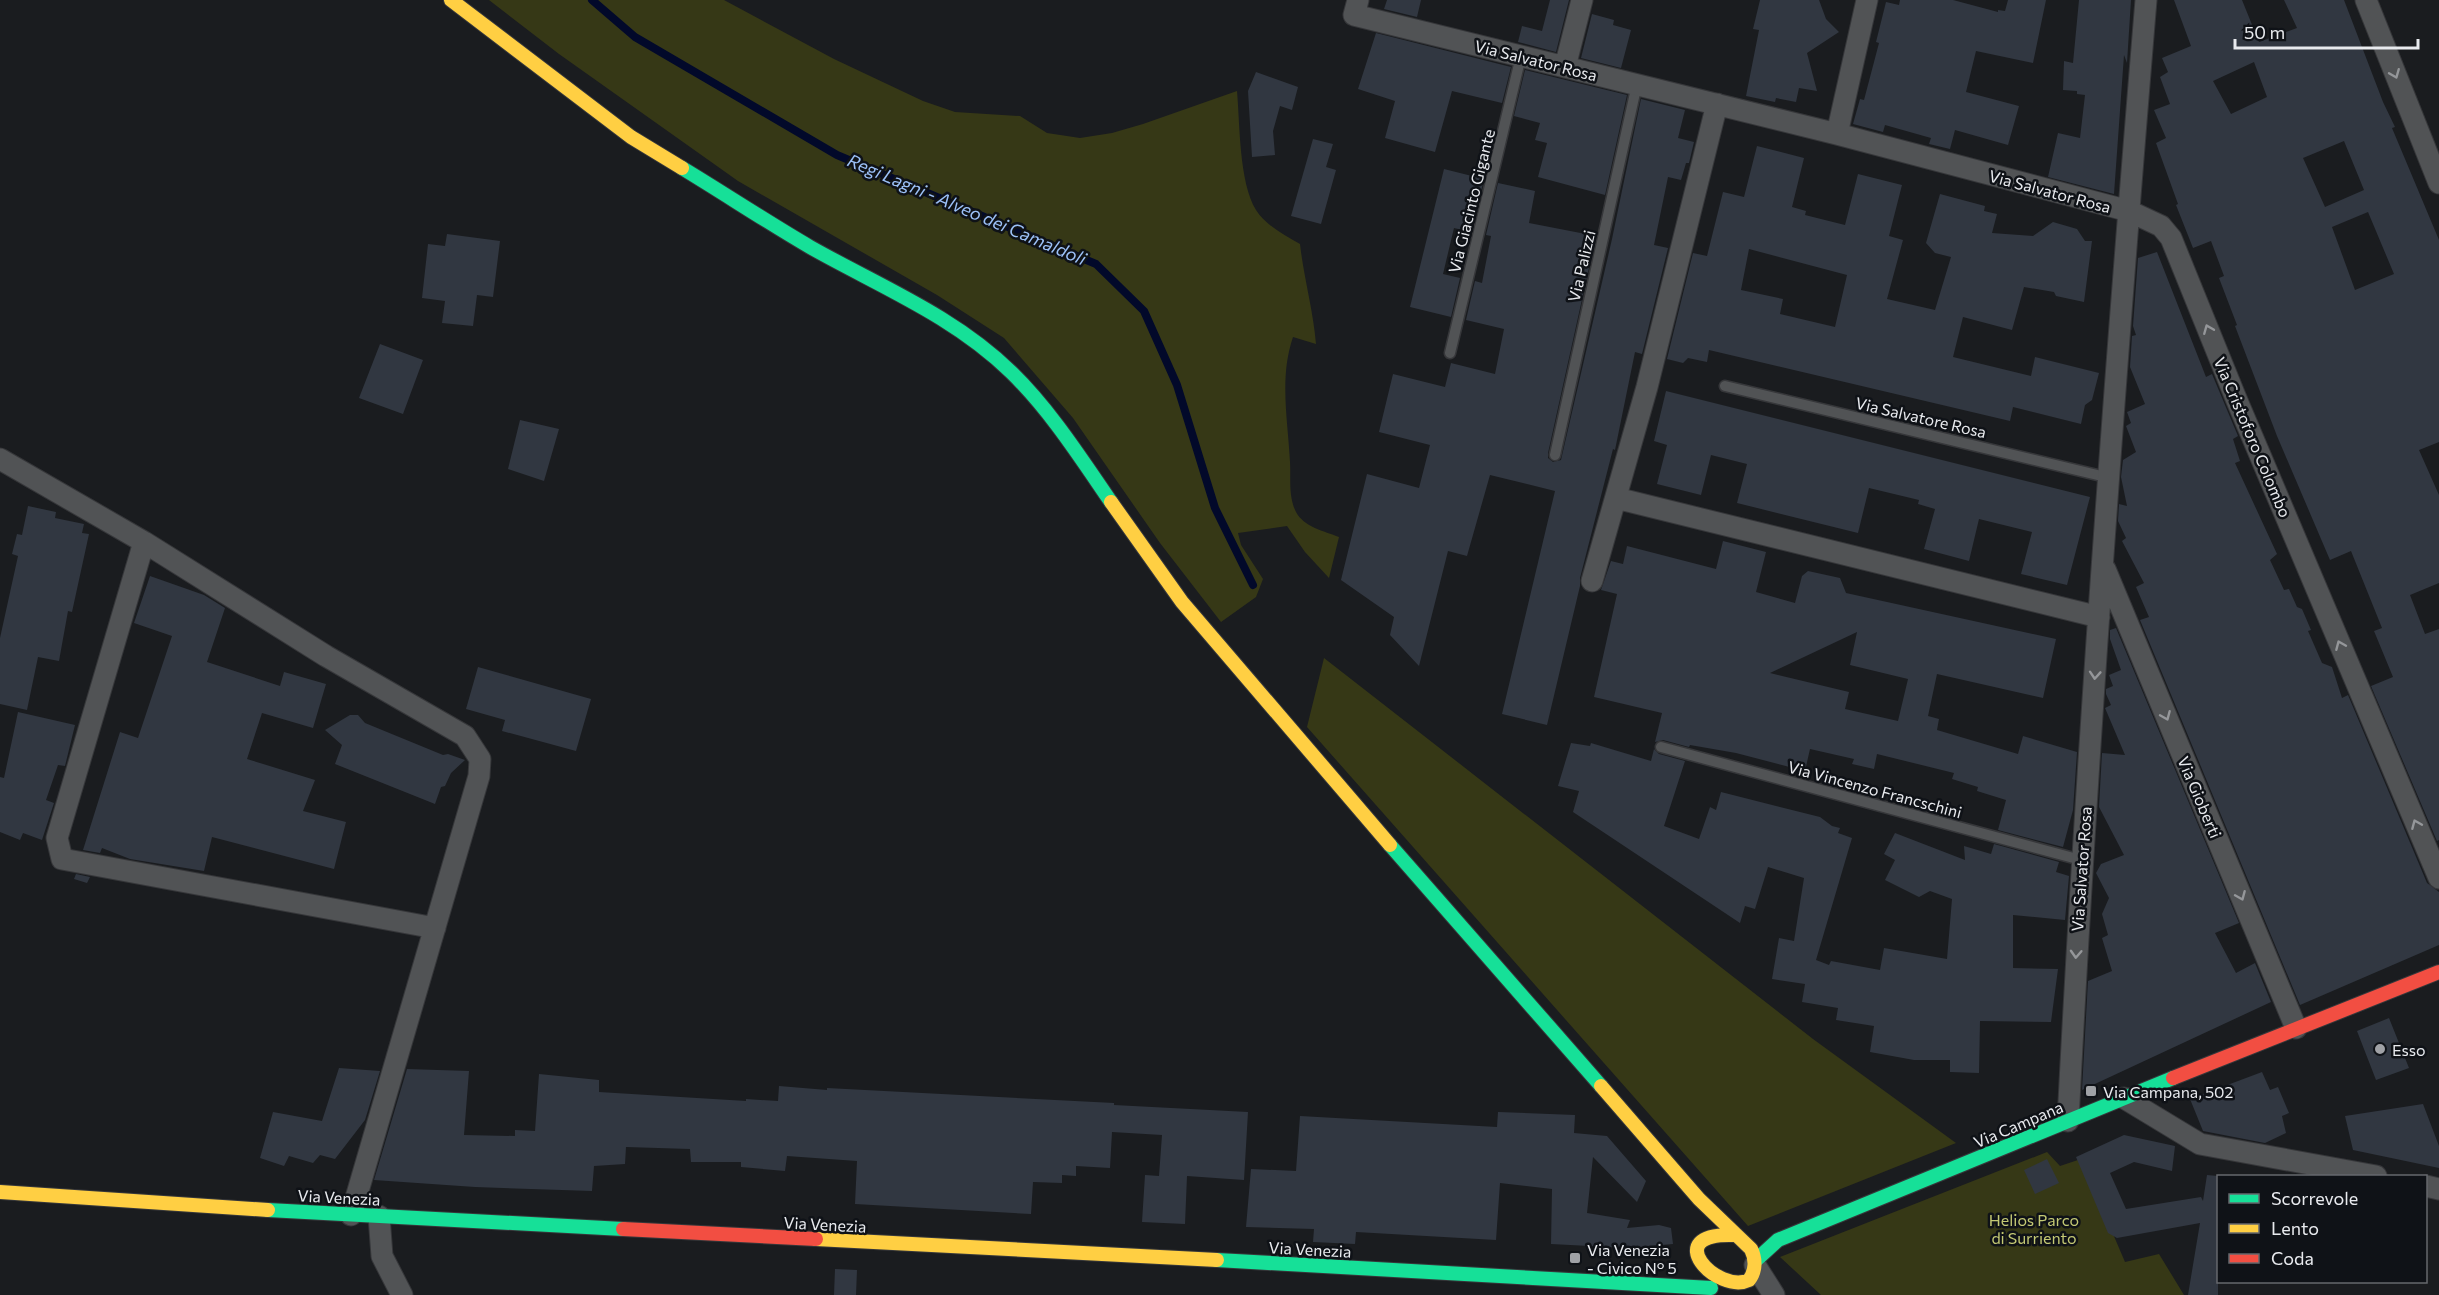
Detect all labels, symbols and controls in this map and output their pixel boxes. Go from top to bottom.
scale bar [2235,12,2418,50]
text: 50 m [2244,21,2285,43]
street label: Via Salvator Rosa [1473,36,1599,84]
one-way arrow [2388,68,2400,79]
street label: Via Giacinto Gigante [1444,127,1498,275]
water label: Regi Lagni - Alveo dei Camaldoli [844,149,1091,270]
street label: Via Salvator Rosa [1987,166,2113,216]
street label: Via Palizzi [1564,228,1598,304]
one-way arrow [2203,325,2215,336]
street label: Via Cristoforo Colombo [2211,354,2295,520]
street label: Via Salvatore Rosa [1854,393,1988,441]
one-way arrow [2335,640,2347,651]
one-way arrow [2089,671,2102,680]
one-way arrow [2159,710,2171,721]
street label: Via Gioberti [2174,753,2226,841]
street label: Via Vincenzo Francschini [1786,757,1964,821]
street label: Via Salvator Rosa [2067,806,2095,932]
one-way arrow [2411,820,2423,831]
one-way arrow [2234,890,2246,901]
one-way arrow [2070,949,2083,958]
place label: Esso [2392,1040,2426,1059]
marker: Esso [2373,1042,2387,1056]
place label: Via Campana, 502 [2103,1082,2234,1101]
marker: Via Campana, 502 [2084,1084,2098,1098]
street label: Via Campana [1970,1097,2066,1151]
legend [2217,1175,2427,1283]
street label: Via Venezia [297,1185,381,1209]
text: Scorrevole [2271,1187,2358,1209]
park label: Helios Parco di Surriento [1989,1210,2079,1247]
street label: Via Venezia [783,1212,867,1236]
text: Lento [2271,1217,2319,1239]
street label: Via Venezia [1268,1237,1352,1261]
place label: Via Venezia - Civico N° 5 [1587,1240,1677,1277]
text: Coda [2271,1247,2314,1269]
marker: Via Venezia - Civico N° 5 [1568,1251,1582,1265]

